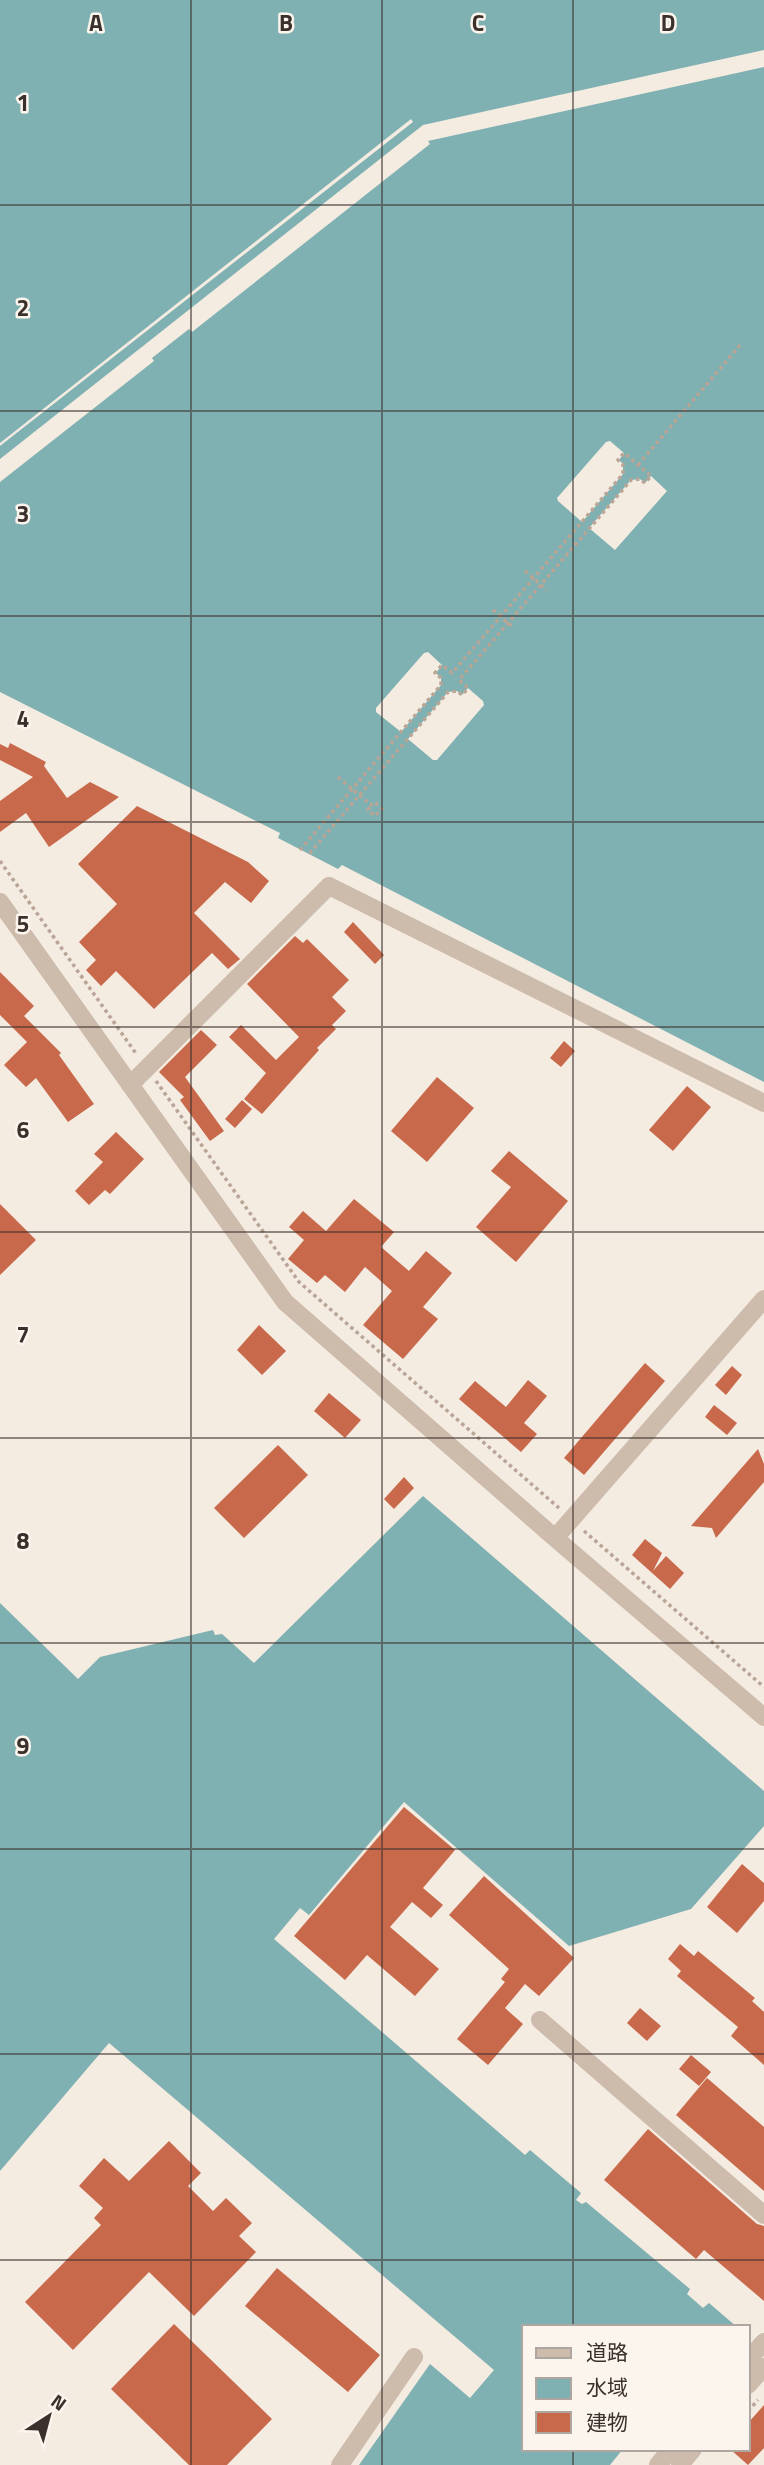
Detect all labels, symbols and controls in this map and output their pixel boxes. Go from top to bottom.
text: A [89,5,103,40]
text: B [279,5,293,40]
text: C [472,5,484,40]
text: D [661,5,675,40]
text: 1 [17,85,29,120]
text: 2 [17,290,29,325]
text: 3 [17,496,29,531]
text: 4 [17,701,29,736]
text: 5 [17,906,29,941]
text: 6 [17,1112,30,1147]
text: 7 [17,1317,29,1352]
text: 8 [17,1523,30,1558]
text: 9 [17,1728,30,1763]
legend [522,2325,750,2451]
text: 道路 [586,2336,628,2368]
text: 水域 [586,2371,628,2403]
north arrow [14,2381,84,2451]
text: N [45,2386,73,2417]
text: 建物 [586,2406,628,2438]

